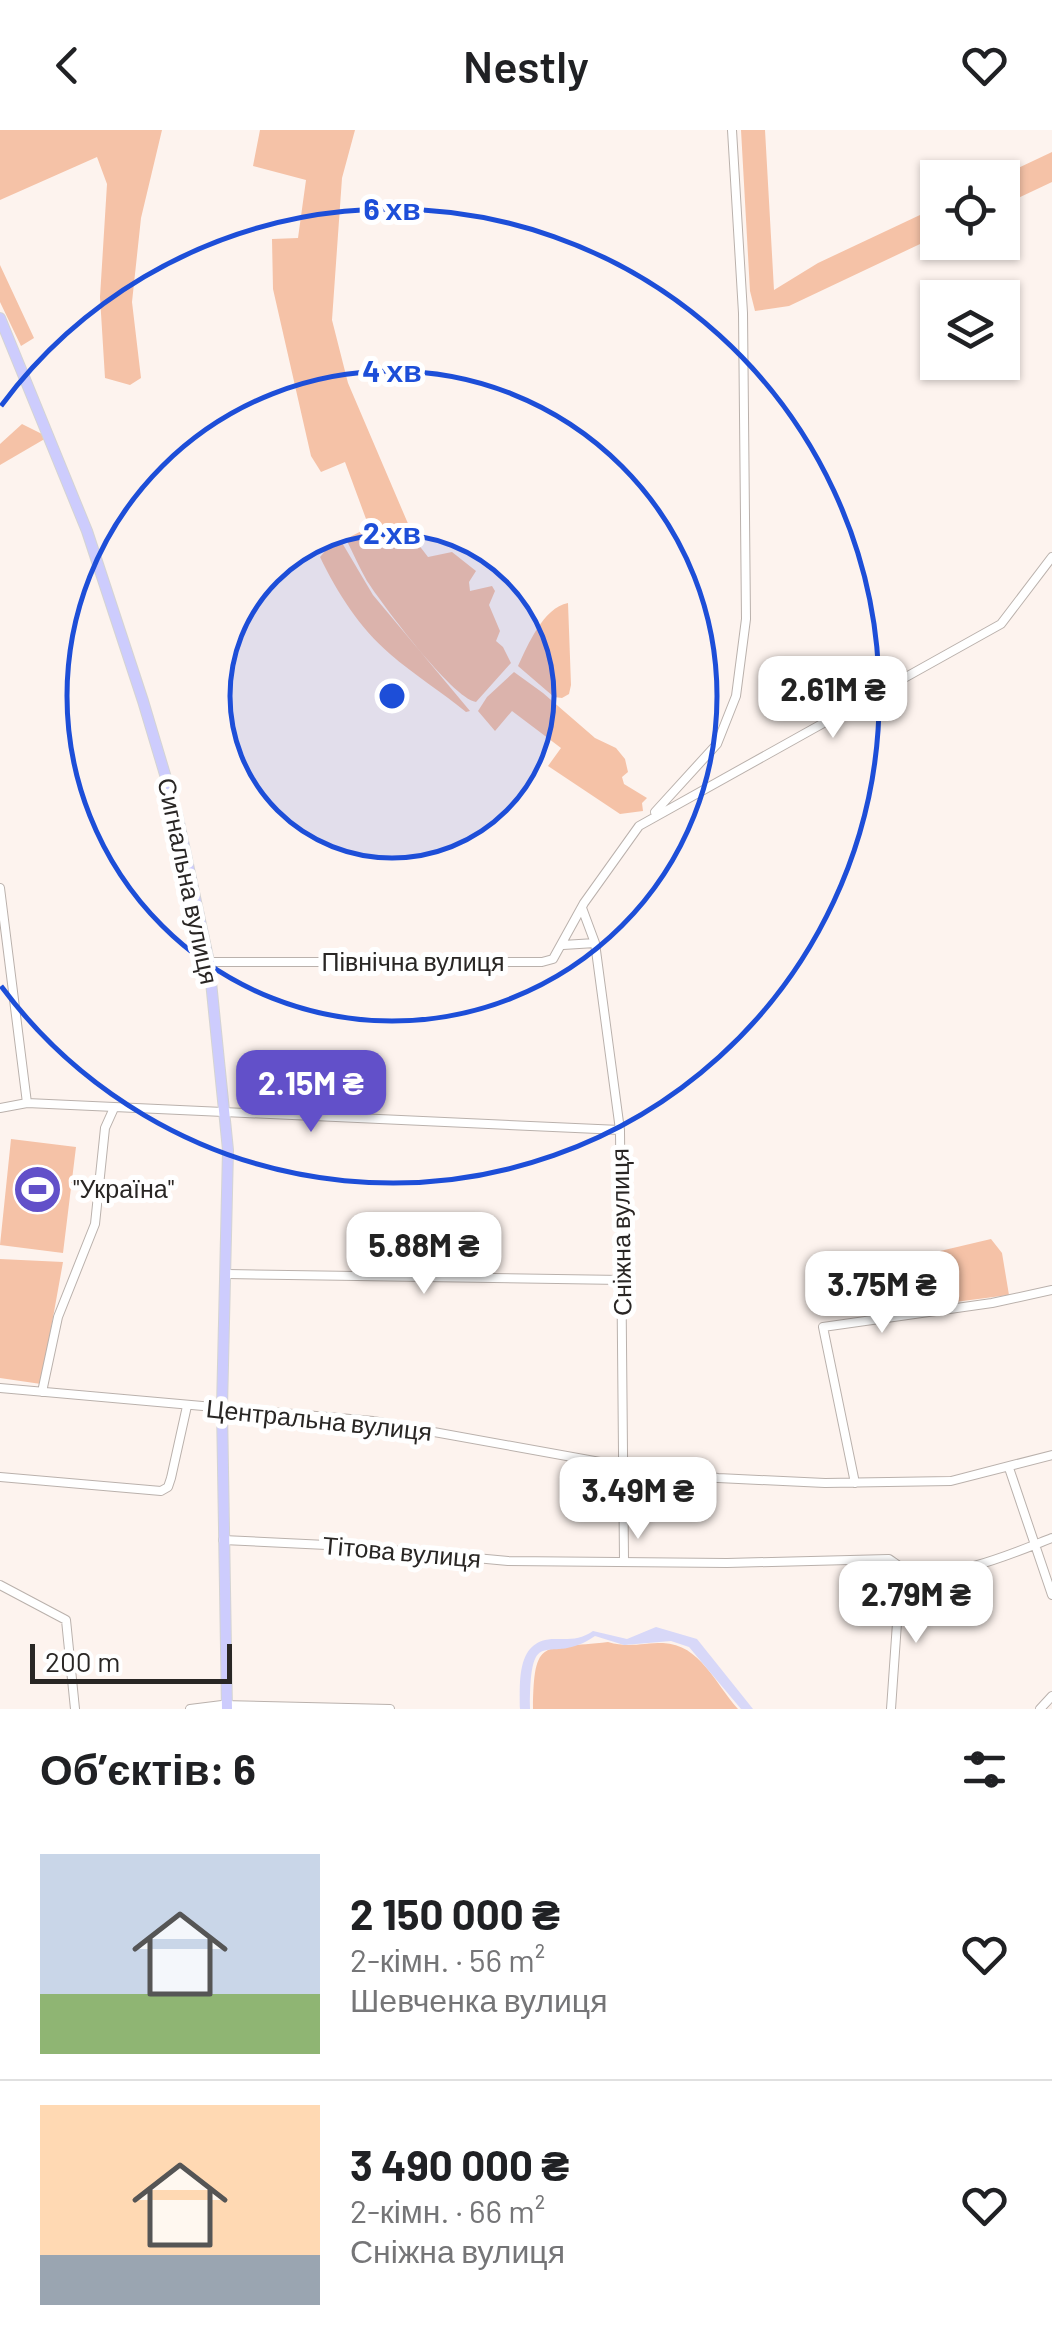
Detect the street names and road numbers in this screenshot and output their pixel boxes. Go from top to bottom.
street label: Сигнальна вулиця [152,775,226,987]
street label: Північна вулиця [322,946,505,976]
street label: Сніжна вулиця [604,1148,636,1316]
street label: Центральна вулиця [205,1392,433,1446]
street label: Тітова вулиця [322,1529,483,1573]

